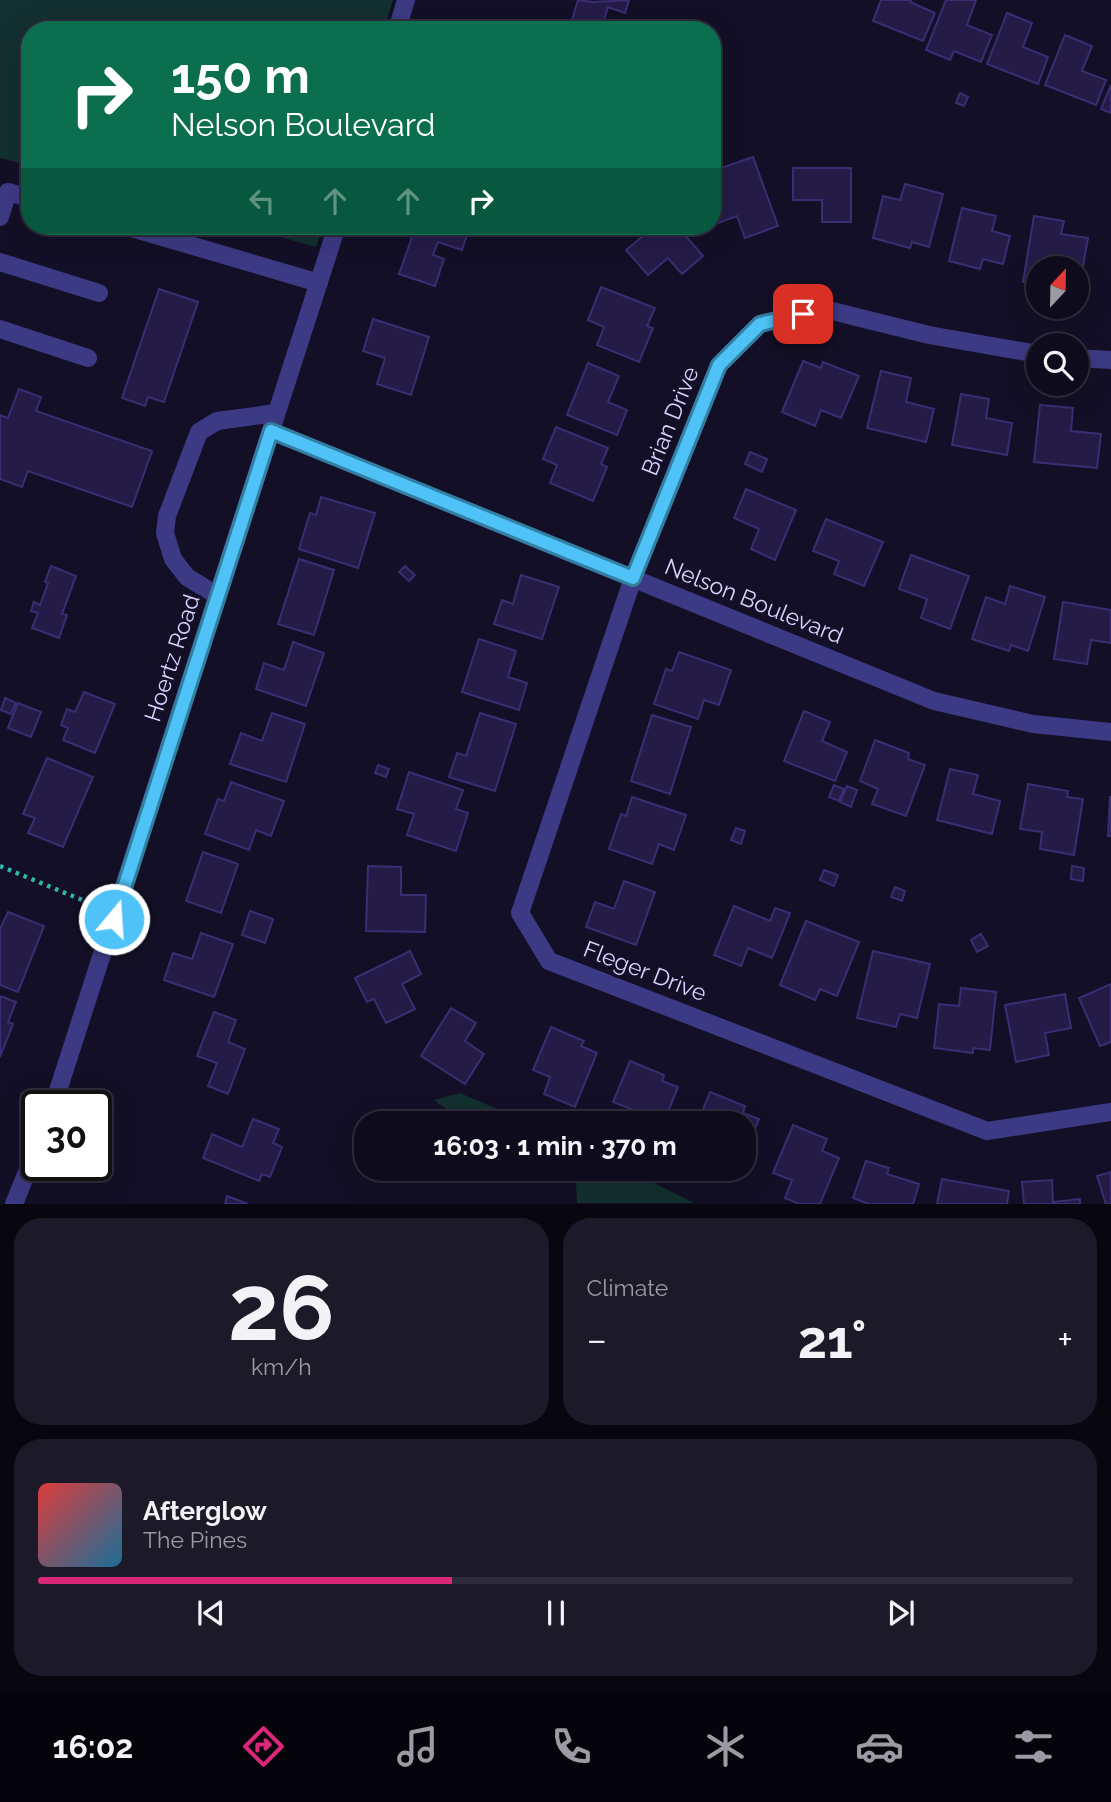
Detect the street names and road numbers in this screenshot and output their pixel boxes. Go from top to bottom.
street label: Brian Drive [635,362,704,479]
street label: Nelson Boulevard [661,552,847,649]
street label: Hoertz Road [138,591,205,725]
street label: Fleger Drive [580,935,710,1006]

